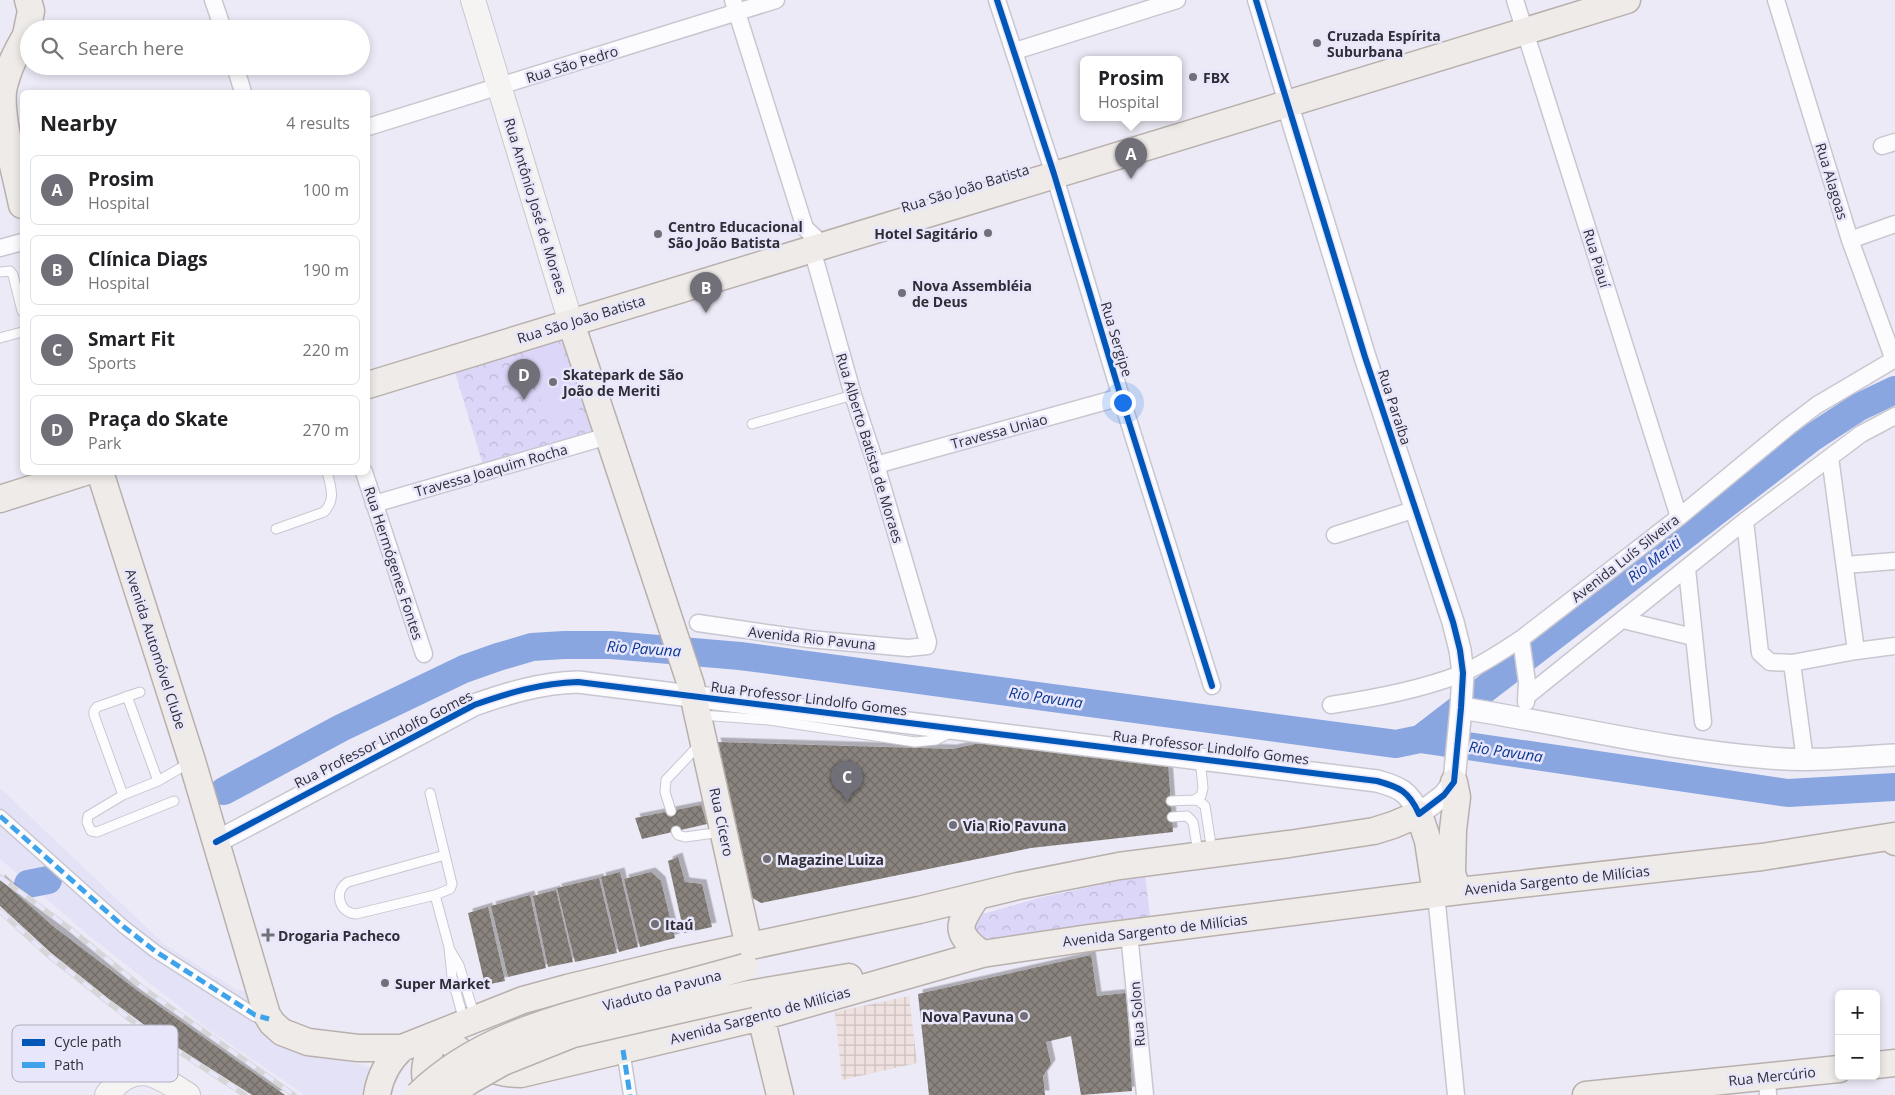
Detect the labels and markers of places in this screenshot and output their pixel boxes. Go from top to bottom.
place label: Cruzada Espírita Suburbana [1327,26,1441,61]
marker: Cruzada Espírita Suburbana [1311,37,1323,49]
place label: FBX [1203,68,1230,87]
marker: FBX [1187,71,1199,83]
pin: A [1115,138,1147,179]
place label: Centro Educacional São João Batista [668,217,803,252]
place label: Hotel Sagitário [874,224,978,243]
marker: Hotel Sagitário [982,227,994,239]
marker: Centro Educacional São João Batista [652,228,664,240]
pin: B [690,272,722,313]
place label: Nova Assembléia de Deus [912,276,1032,311]
marker: Nova Assembléia de Deus [896,287,908,299]
pin: D [508,359,540,400]
place label: Skatepark de São João de Meriti [561,365,684,400]
marker: Skatepark de São João de Meriti [547,376,559,388]
pin: C [831,761,863,802]
place label: Via Rio Pavuna [963,816,1066,835]
marker: Via Rio Pavuna [947,819,959,831]
place label: Magazine Luiza [777,850,884,869]
marker: Magazine Luiza [761,853,773,865]
place label: Itaú [665,915,693,934]
marker: Itaú [649,918,661,930]
place label: Drogaria Pacheco [278,926,401,945]
marker: Drogaria Pacheco [262,929,274,941]
place label: Super Market [395,974,490,993]
marker: Super Market [379,977,391,989]
place label: Nova Pavuna [922,1007,1014,1026]
marker: Nova Pavuna [1018,1010,1030,1022]

